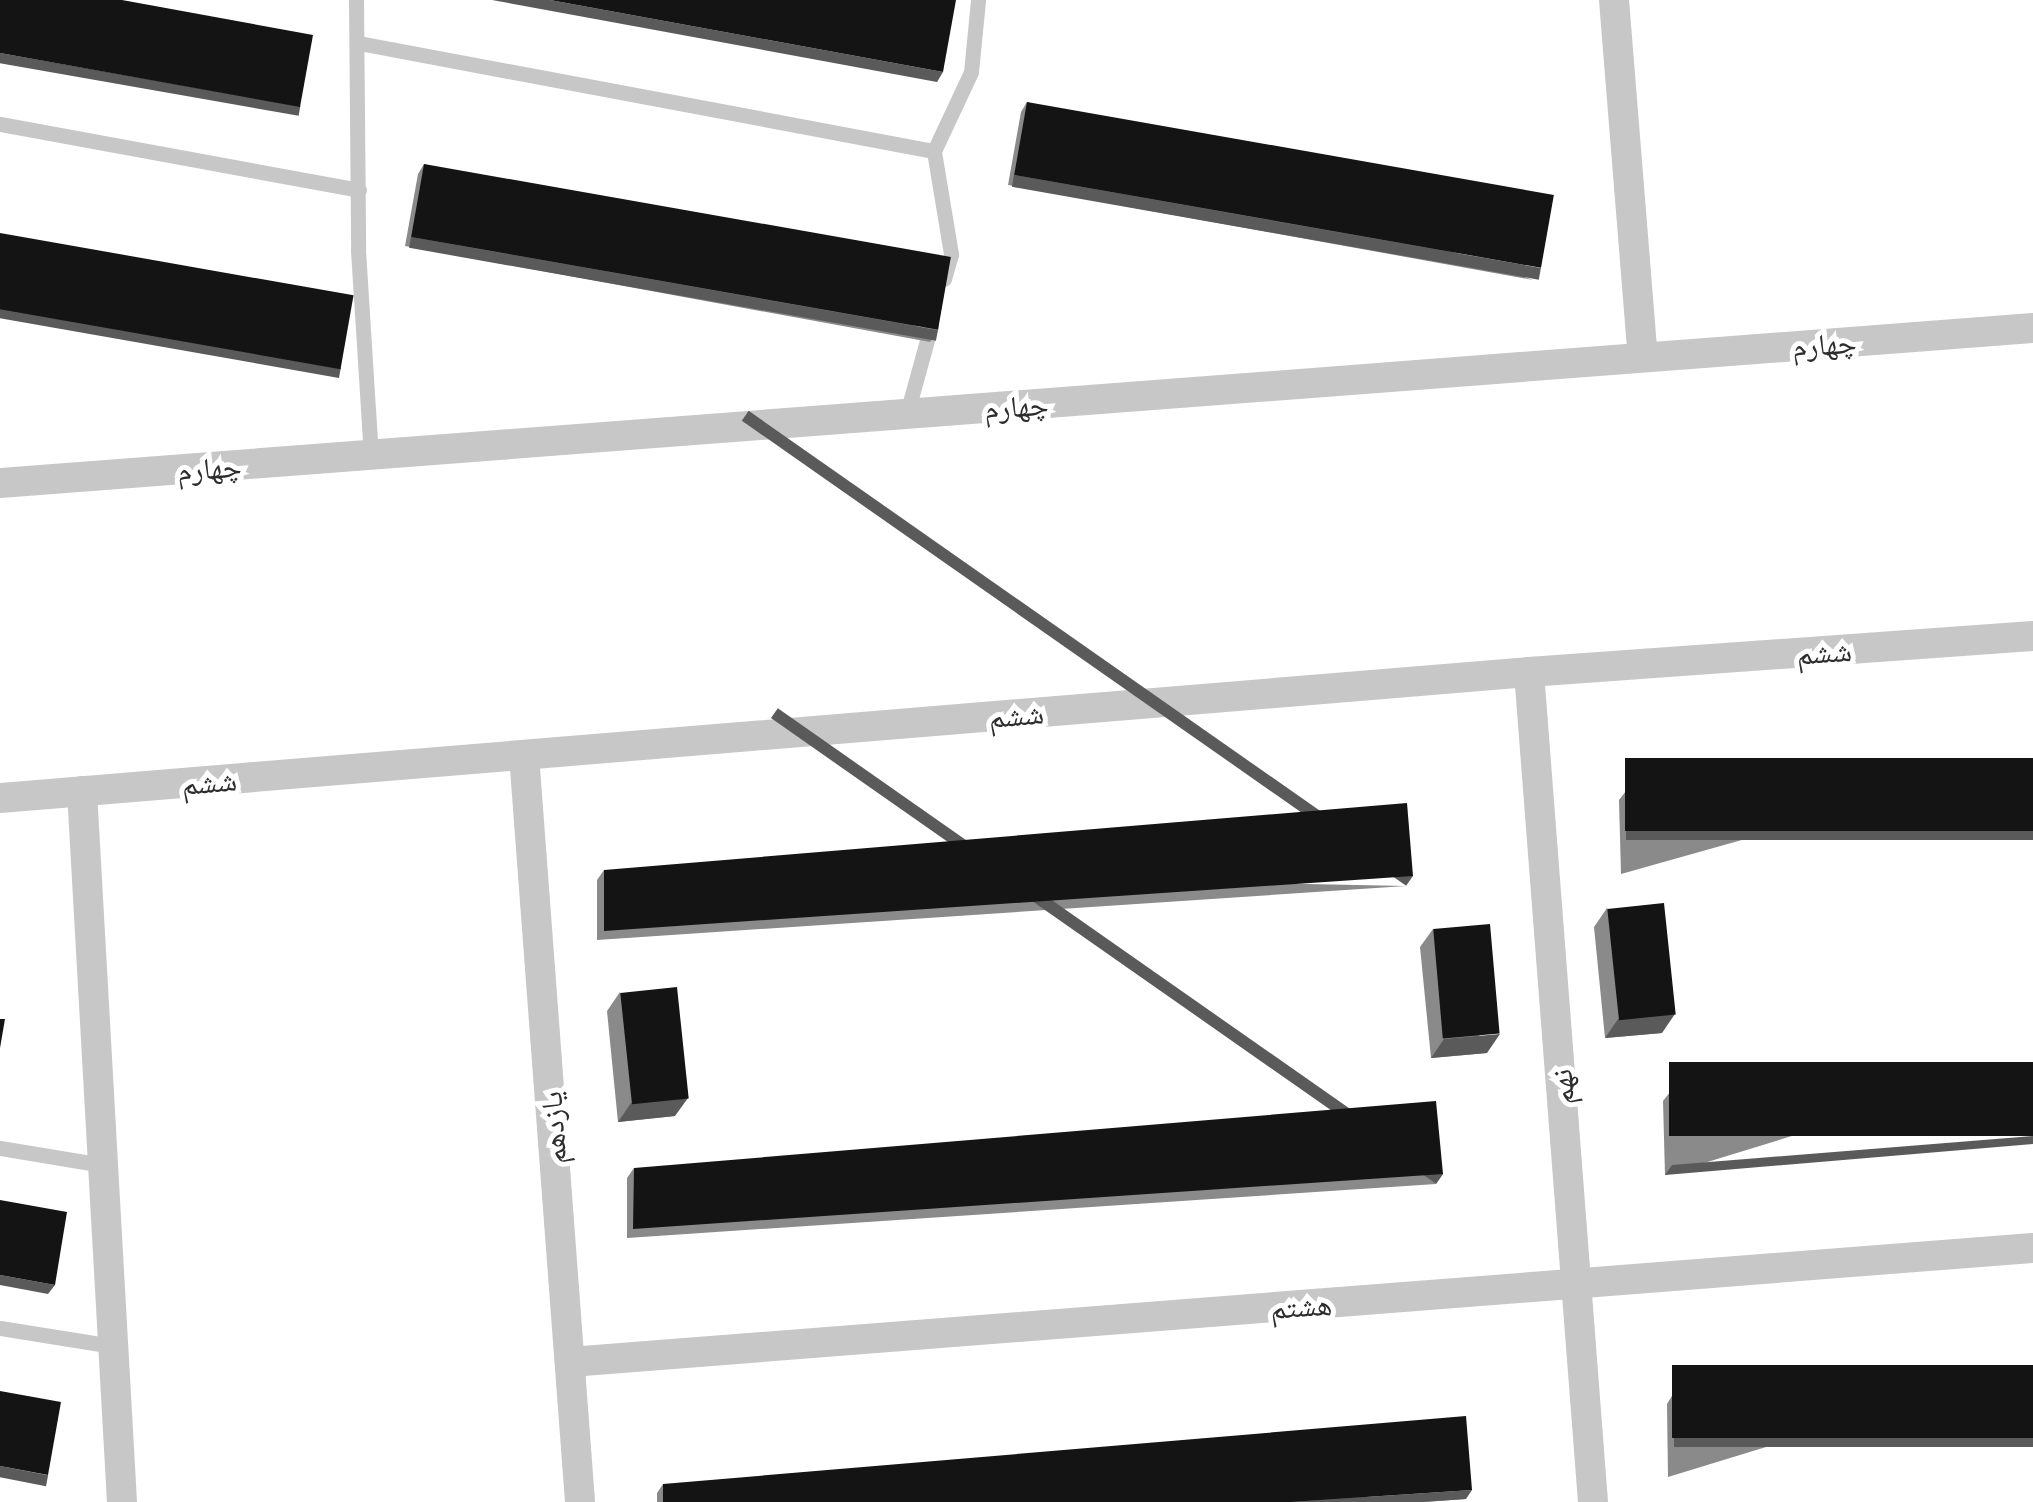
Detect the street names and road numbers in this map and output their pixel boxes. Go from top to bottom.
street label: چهارم [1791,323,1857,363]
street label: چهارم [983,385,1049,425]
street label: چهارم [176,447,242,487]
street label: ششم [1795,631,1853,671]
street label: ششم [987,694,1045,734]
street label: ششم [180,761,238,801]
street label: نهم [1542,1068,1580,1106]
street label: یازدهم [531,1090,573,1166]
street label: هشتم [1269,1285,1333,1325]

